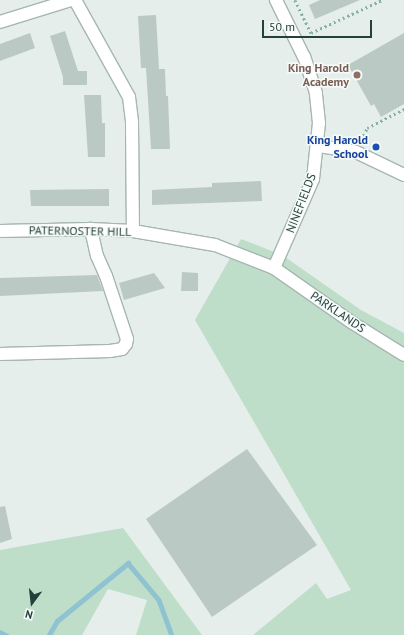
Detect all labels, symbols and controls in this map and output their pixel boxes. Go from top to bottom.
scale bar [264,12,374,38]
text: 50 m [269,19,295,34]
place label: King Harold Academy [288,61,349,89]
marker: King Harold Academy [352,70,362,80]
place label: King Harold School [307,133,368,161]
marker: King Harold School [371,142,381,152]
street label: NINEFIELDS [283,171,319,235]
street label: PATERNOSTER HILL [29,223,131,239]
street label: PARKLANDS [308,288,368,336]
north arrow [12,583,52,623]
text: N [24,607,34,622]

